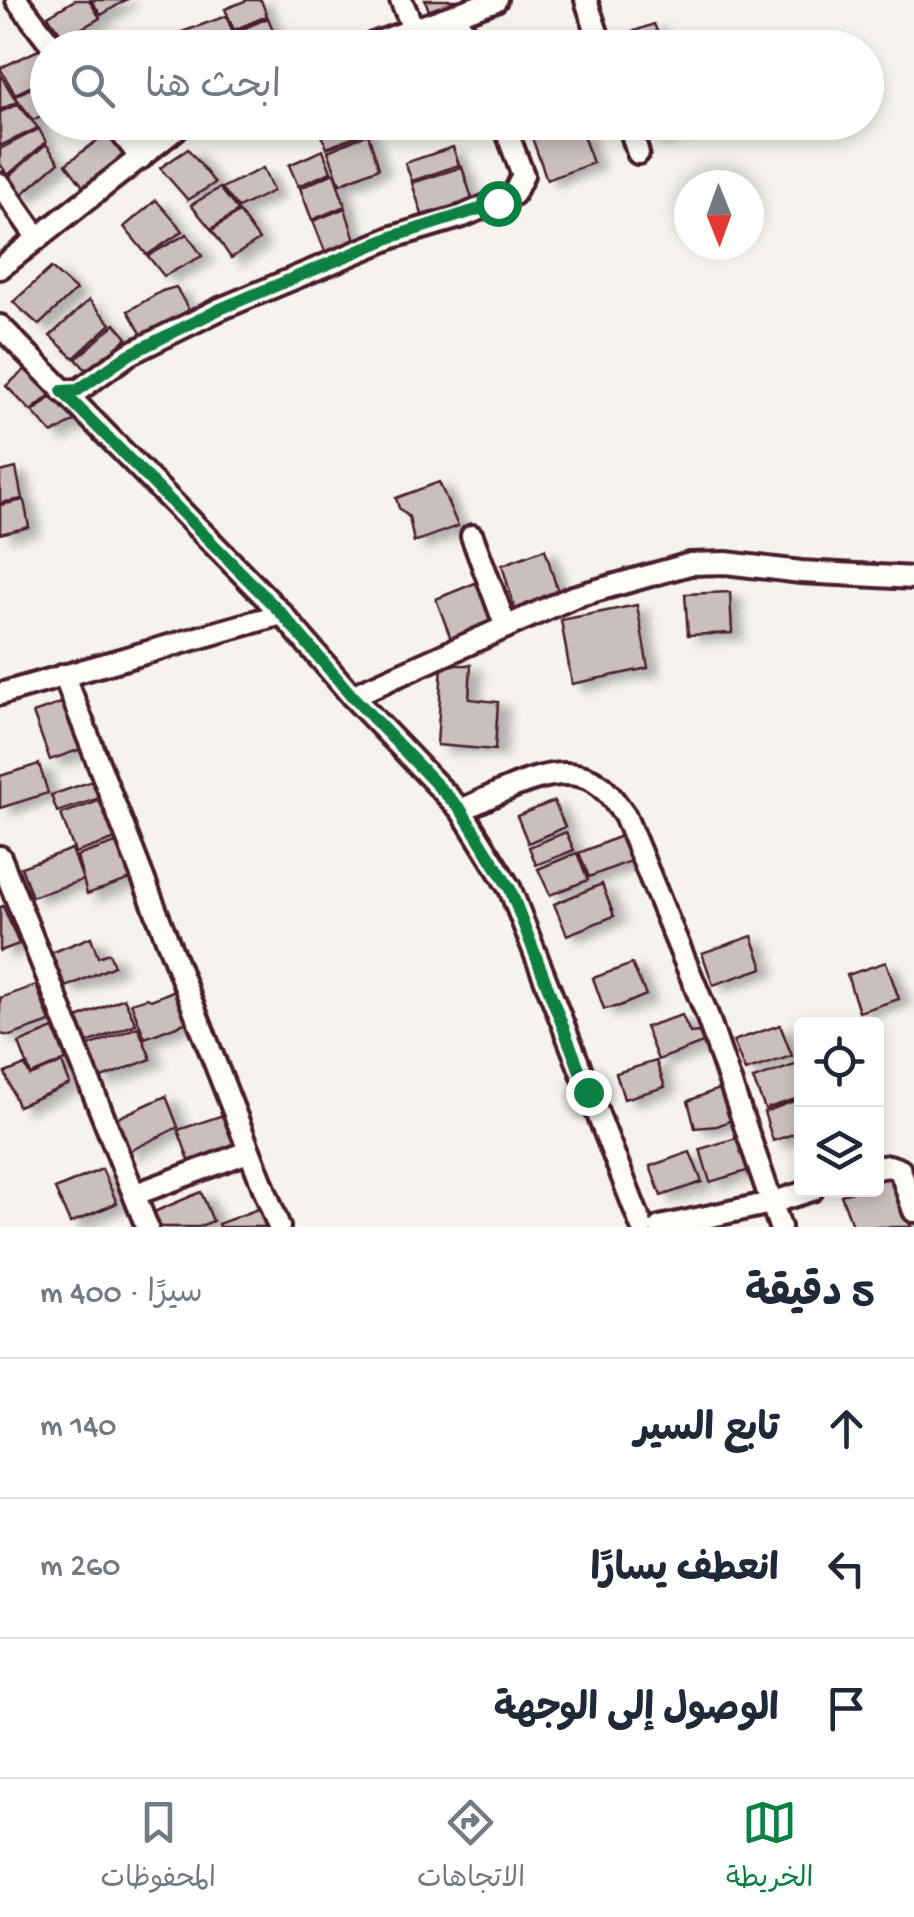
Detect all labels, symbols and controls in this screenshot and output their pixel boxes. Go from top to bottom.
search box [30,30,884,140]
icon: search [65,58,120,113]
text: ابحث هنا [145,67,281,111]
north arrow [674,170,764,260]
route start [476,181,522,227]
map controls [794,1017,884,1197]
button: locate [794,1017,884,1107]
route end [566,1070,612,1116]
button: layers [794,1107,884,1197]
text: 5 دقيقة [745,1272,874,1321]
text: سيرًا · 400 m [40,1276,203,1314]
icon: ahead [819,1401,874,1456]
text: 140 m [40,1409,117,1447]
text: تابع السير [635,1410,779,1454]
icon: left [819,1541,874,1596]
text: 260 m [40,1549,120,1587]
text: انعطف يسارًا [590,1550,779,1594]
icon: arrive [819,1681,874,1736]
text: الوصول إلى الوجهة [494,1690,779,1734]
tab: المحفوظات [101,1795,216,1901]
tab: الاتجاهات [417,1795,525,1901]
tab: الخريطة [726,1795,813,1901]

